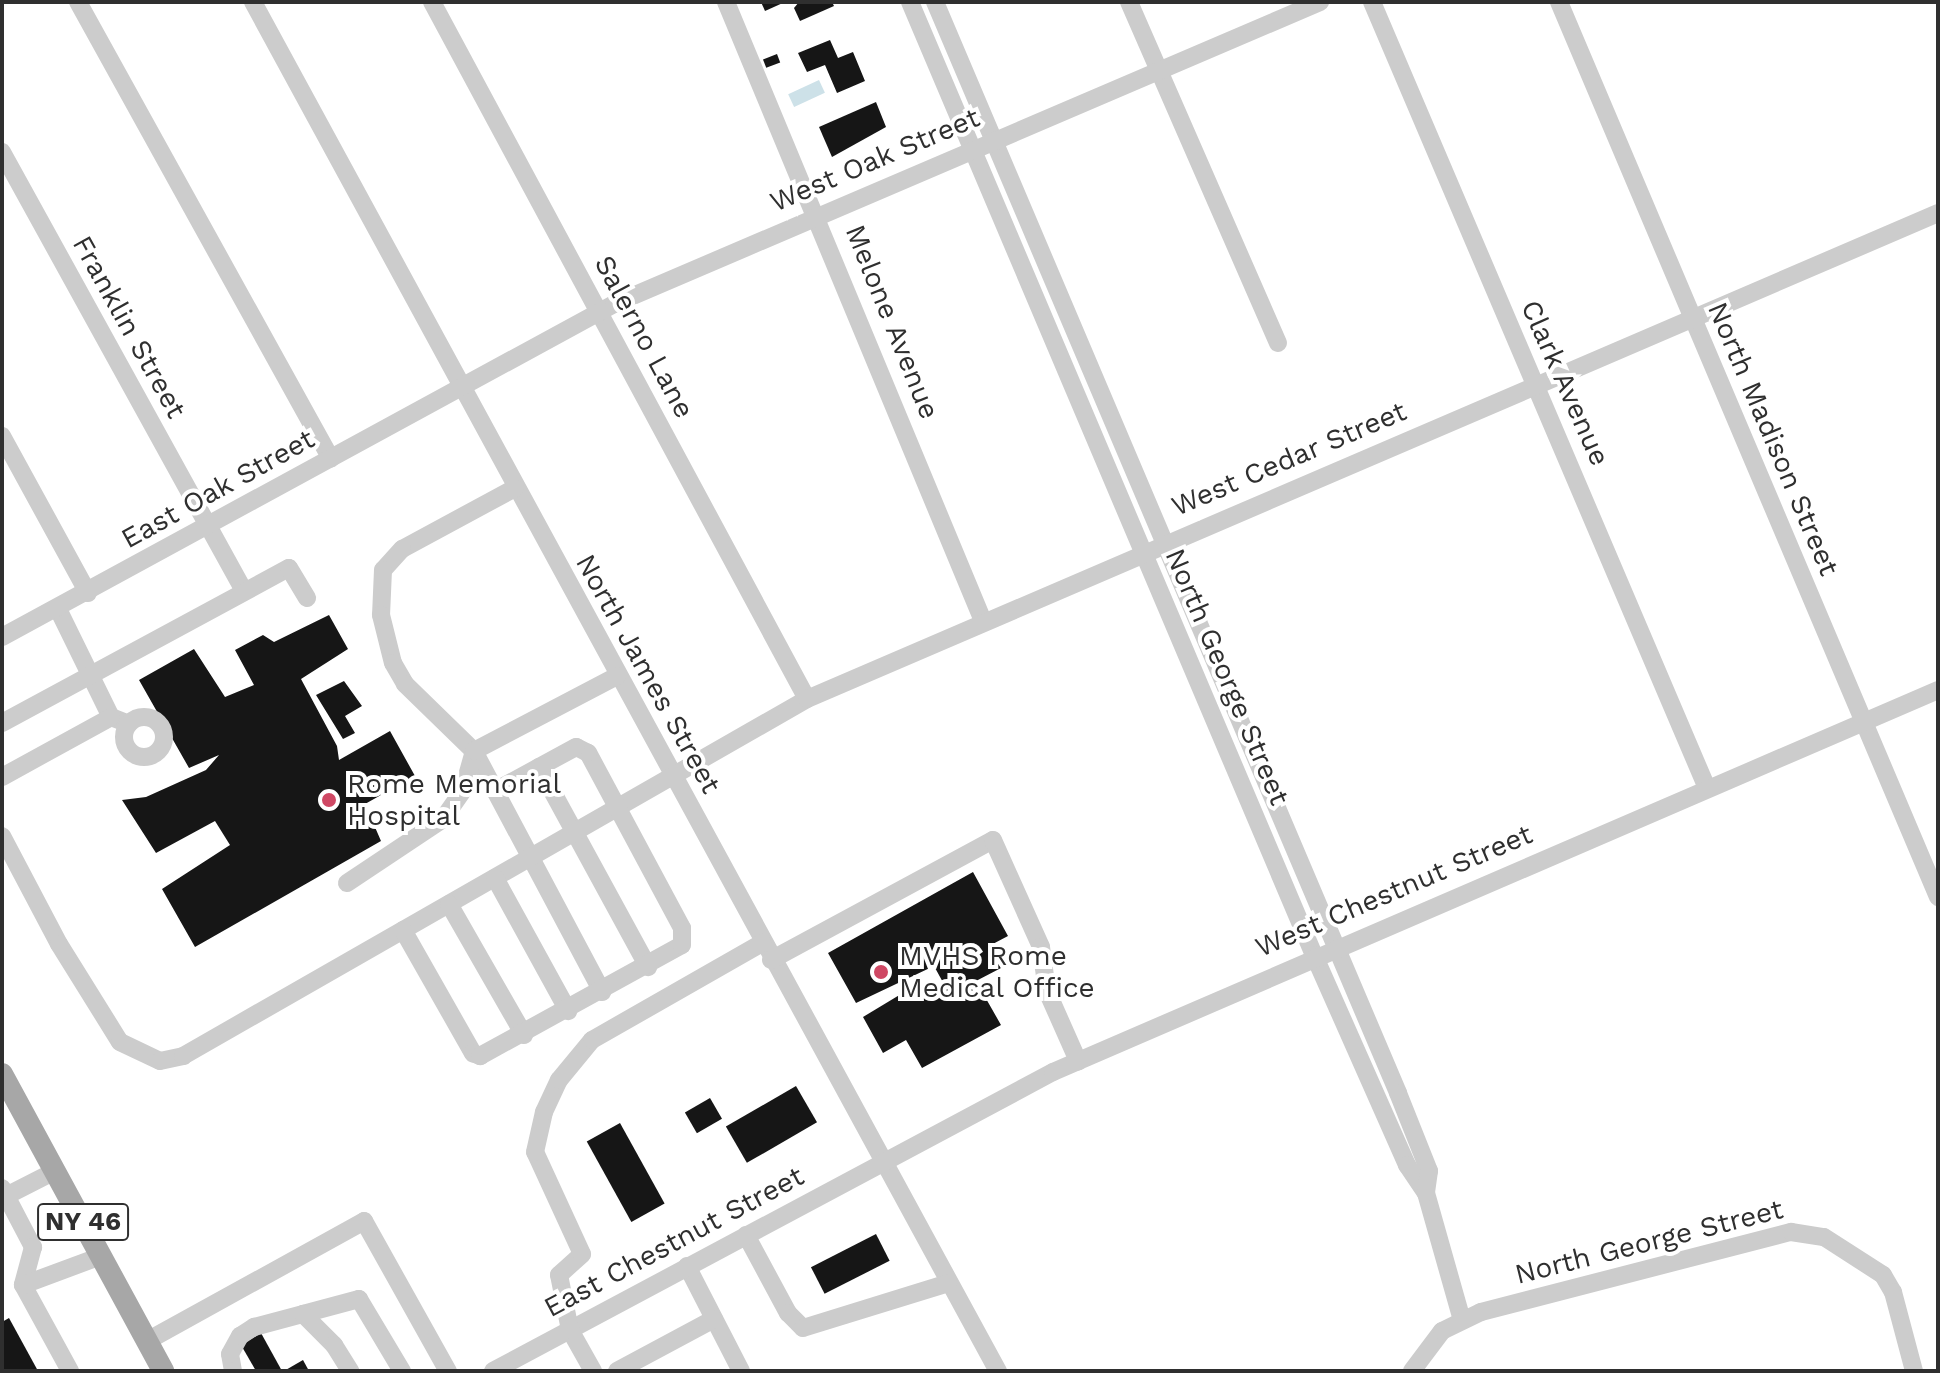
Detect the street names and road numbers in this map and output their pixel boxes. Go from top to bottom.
street label: West Oak Street [765,101,985,219]
street label: Melone Avenue [838,220,946,424]
street label: Franklin Street [65,230,193,424]
street label: Salerno Lane [587,250,701,424]
street label: Clark Avenue [1513,294,1617,472]
street label: North Madison Street [1700,297,1846,581]
street label: West Cedar Street [1166,394,1412,524]
street label: East Oak Street [115,422,321,556]
street label: North George Street [1158,544,1296,810]
street label: North James Street [568,548,728,800]
street label: West Chestnut Street [1251,817,1537,965]
street label: East Chestnut Street [538,1159,810,1325]
street label: North George Street [1511,1192,1787,1292]
road number: NY 46 [35,1200,131,1244]

